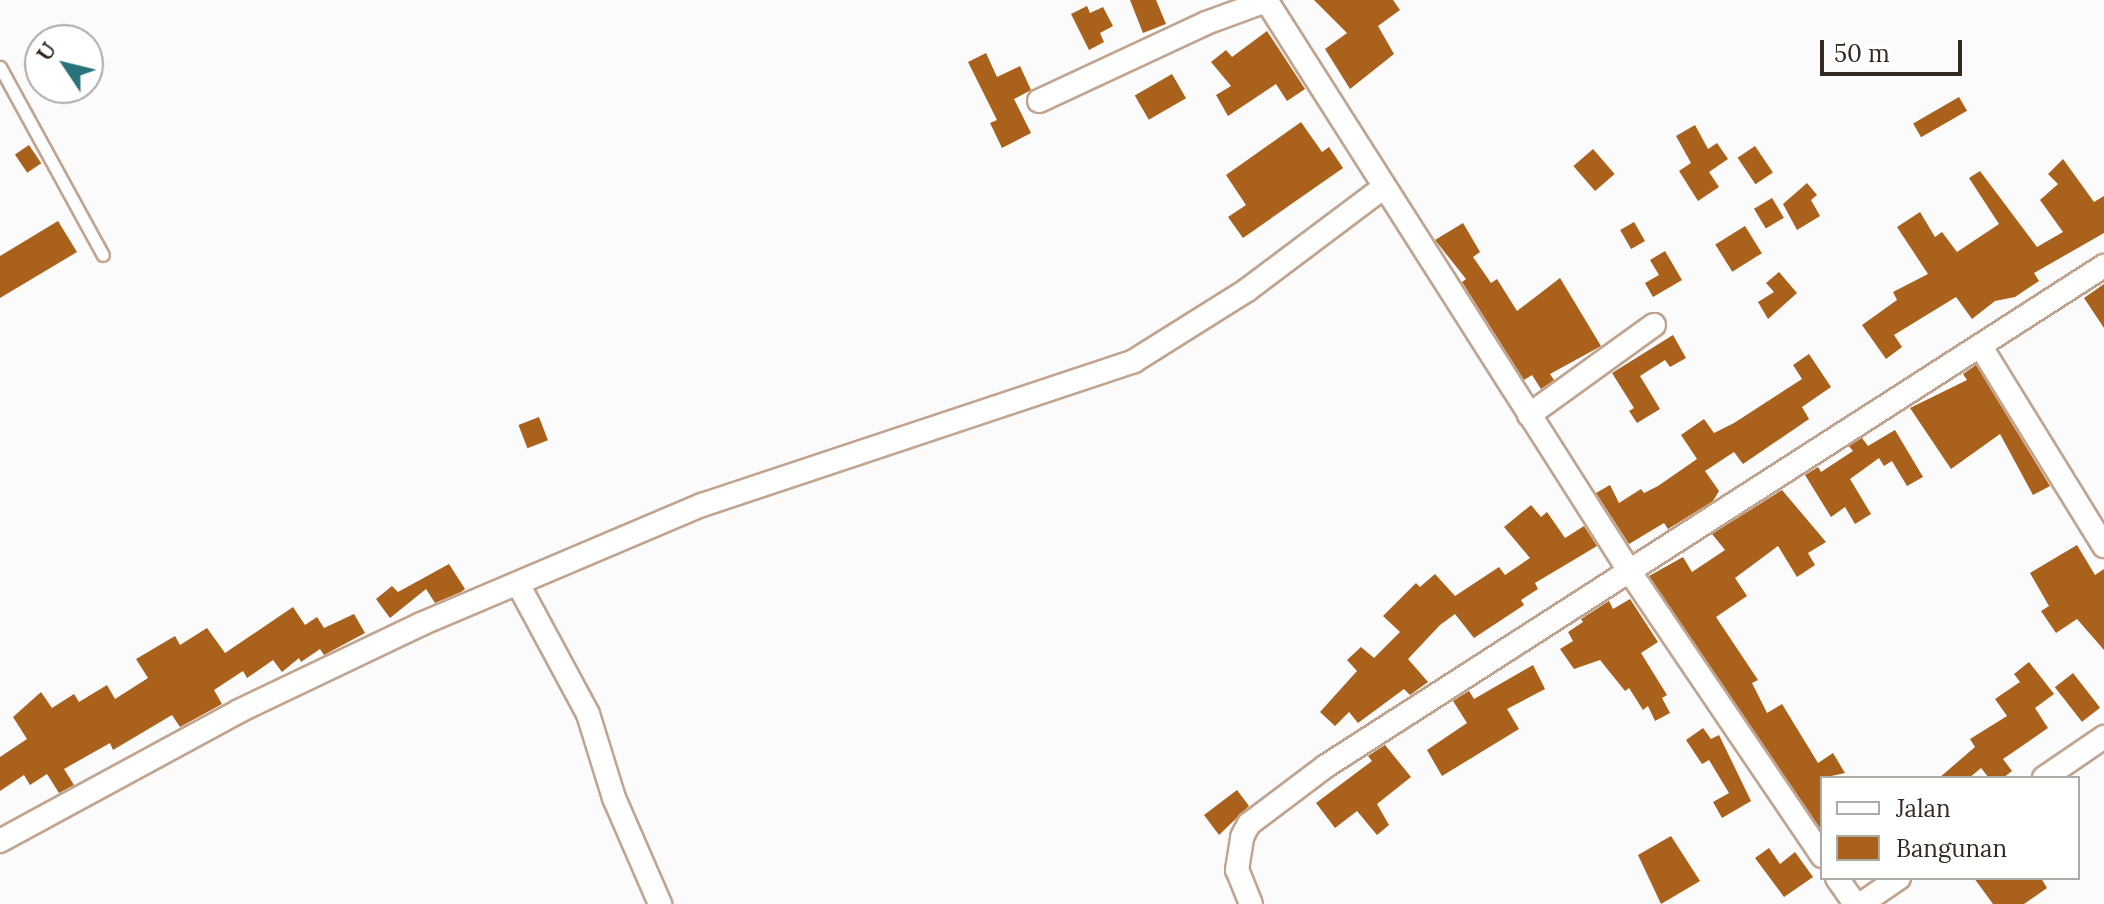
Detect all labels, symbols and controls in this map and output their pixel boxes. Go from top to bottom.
north arrow [24,24,104,104]
scale bar [1824,24,1966,74]
text: U [30,37,62,66]
text: 50 m [1834,38,1890,69]
legend [1820,776,2080,880]
text: Jalan [1896,793,1950,824]
text: Bangunan [1896,833,2007,864]

